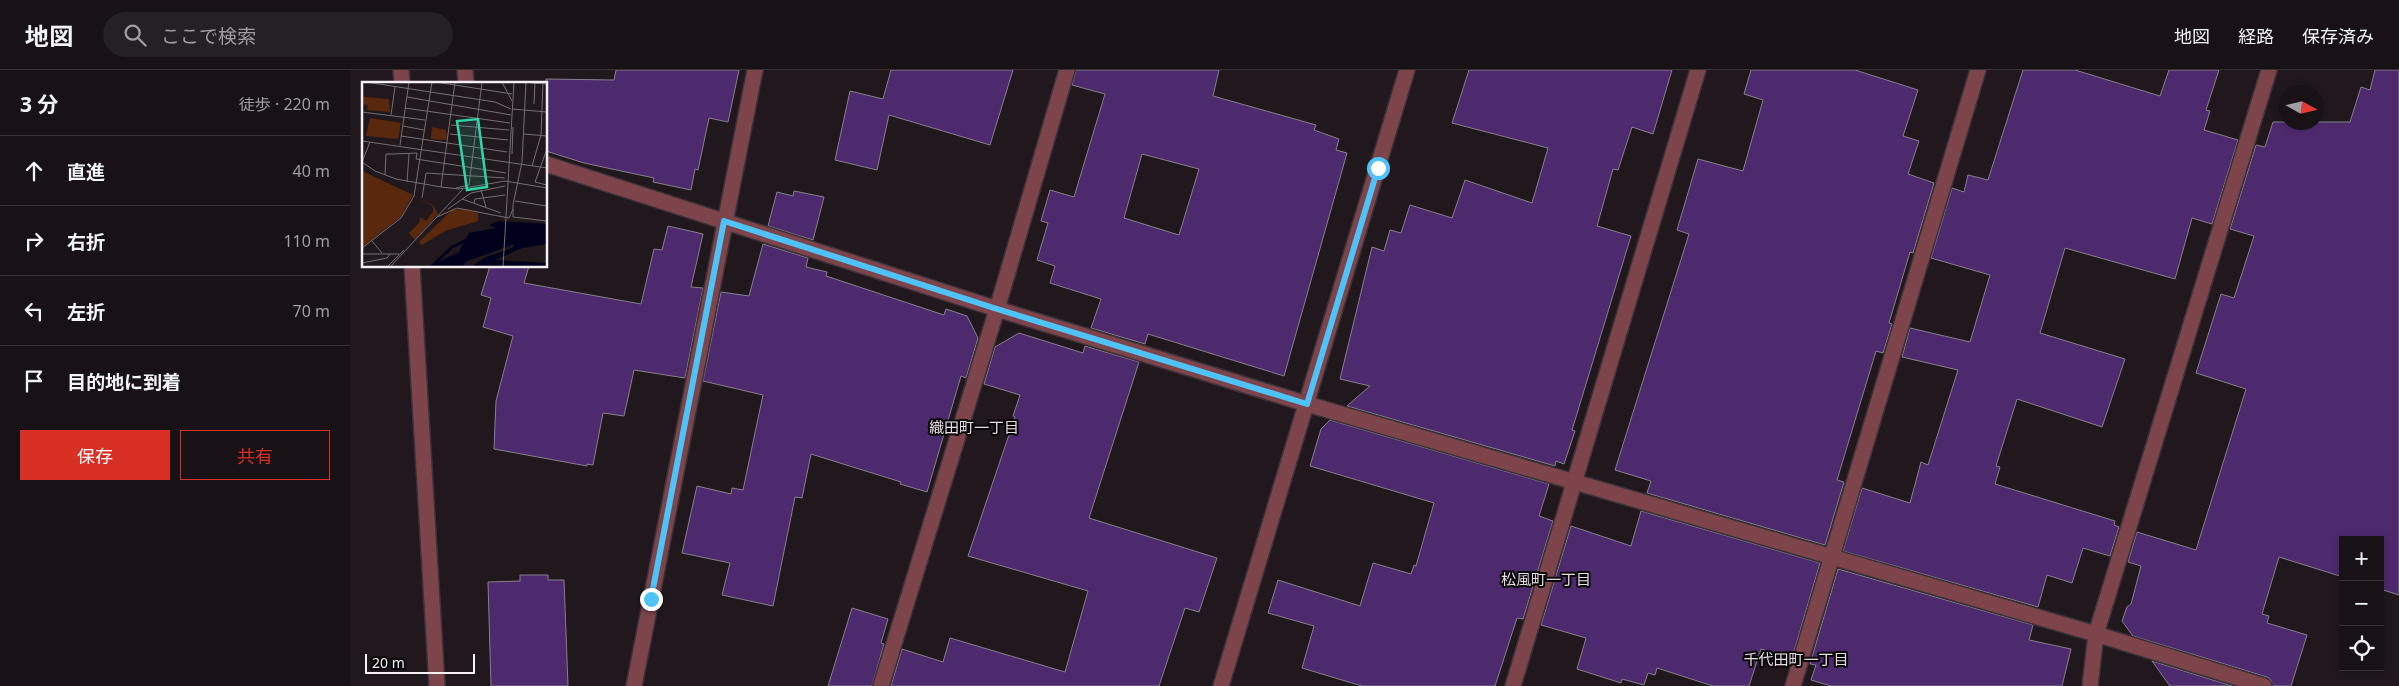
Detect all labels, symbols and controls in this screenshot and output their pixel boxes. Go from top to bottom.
search box [103,12,453,57]
text: 地図 [25,19,73,52]
icon: search [121,21,149,49]
text: ここで検索 [161,23,256,49]
text: 地図 [2174,24,2210,48]
text: 経路 [2238,24,2274,48]
text: 保存済み [2302,24,2374,48]
inset map [362,82,548,268]
north arrow [2279,85,2324,130]
text: 3 分 [20,90,58,118]
text: 徒歩 · 220 m [239,93,330,115]
icon: ahead [20,157,48,185]
route start [1367,157,1390,180]
text: 直進 [67,159,105,185]
text: 40 m [293,160,330,182]
icon: right [20,227,48,255]
text: 右折 [67,229,105,255]
text: 110 m [283,230,330,252]
icon: left [20,297,48,325]
text: 左折 [67,299,105,325]
text: 70 m [293,300,330,322]
icon: arrive [20,367,48,395]
text: 目的地に到着 [67,369,181,395]
district label: 織田町一丁目 [929,417,1019,437]
button: 保存 [20,430,170,480]
button: 共有 [180,430,330,480]
map controls [2339,536,2384,671]
button: + [2339,536,2384,581]
district label: 松風町一丁目 [1501,569,1591,589]
button: − [2339,581,2384,626]
route end [640,588,663,611]
button: locate [2339,626,2384,671]
district label: 千代田町一丁目 [1743,649,1849,669]
scale bar [365,651,475,674]
text: 20 m [372,653,405,672]

